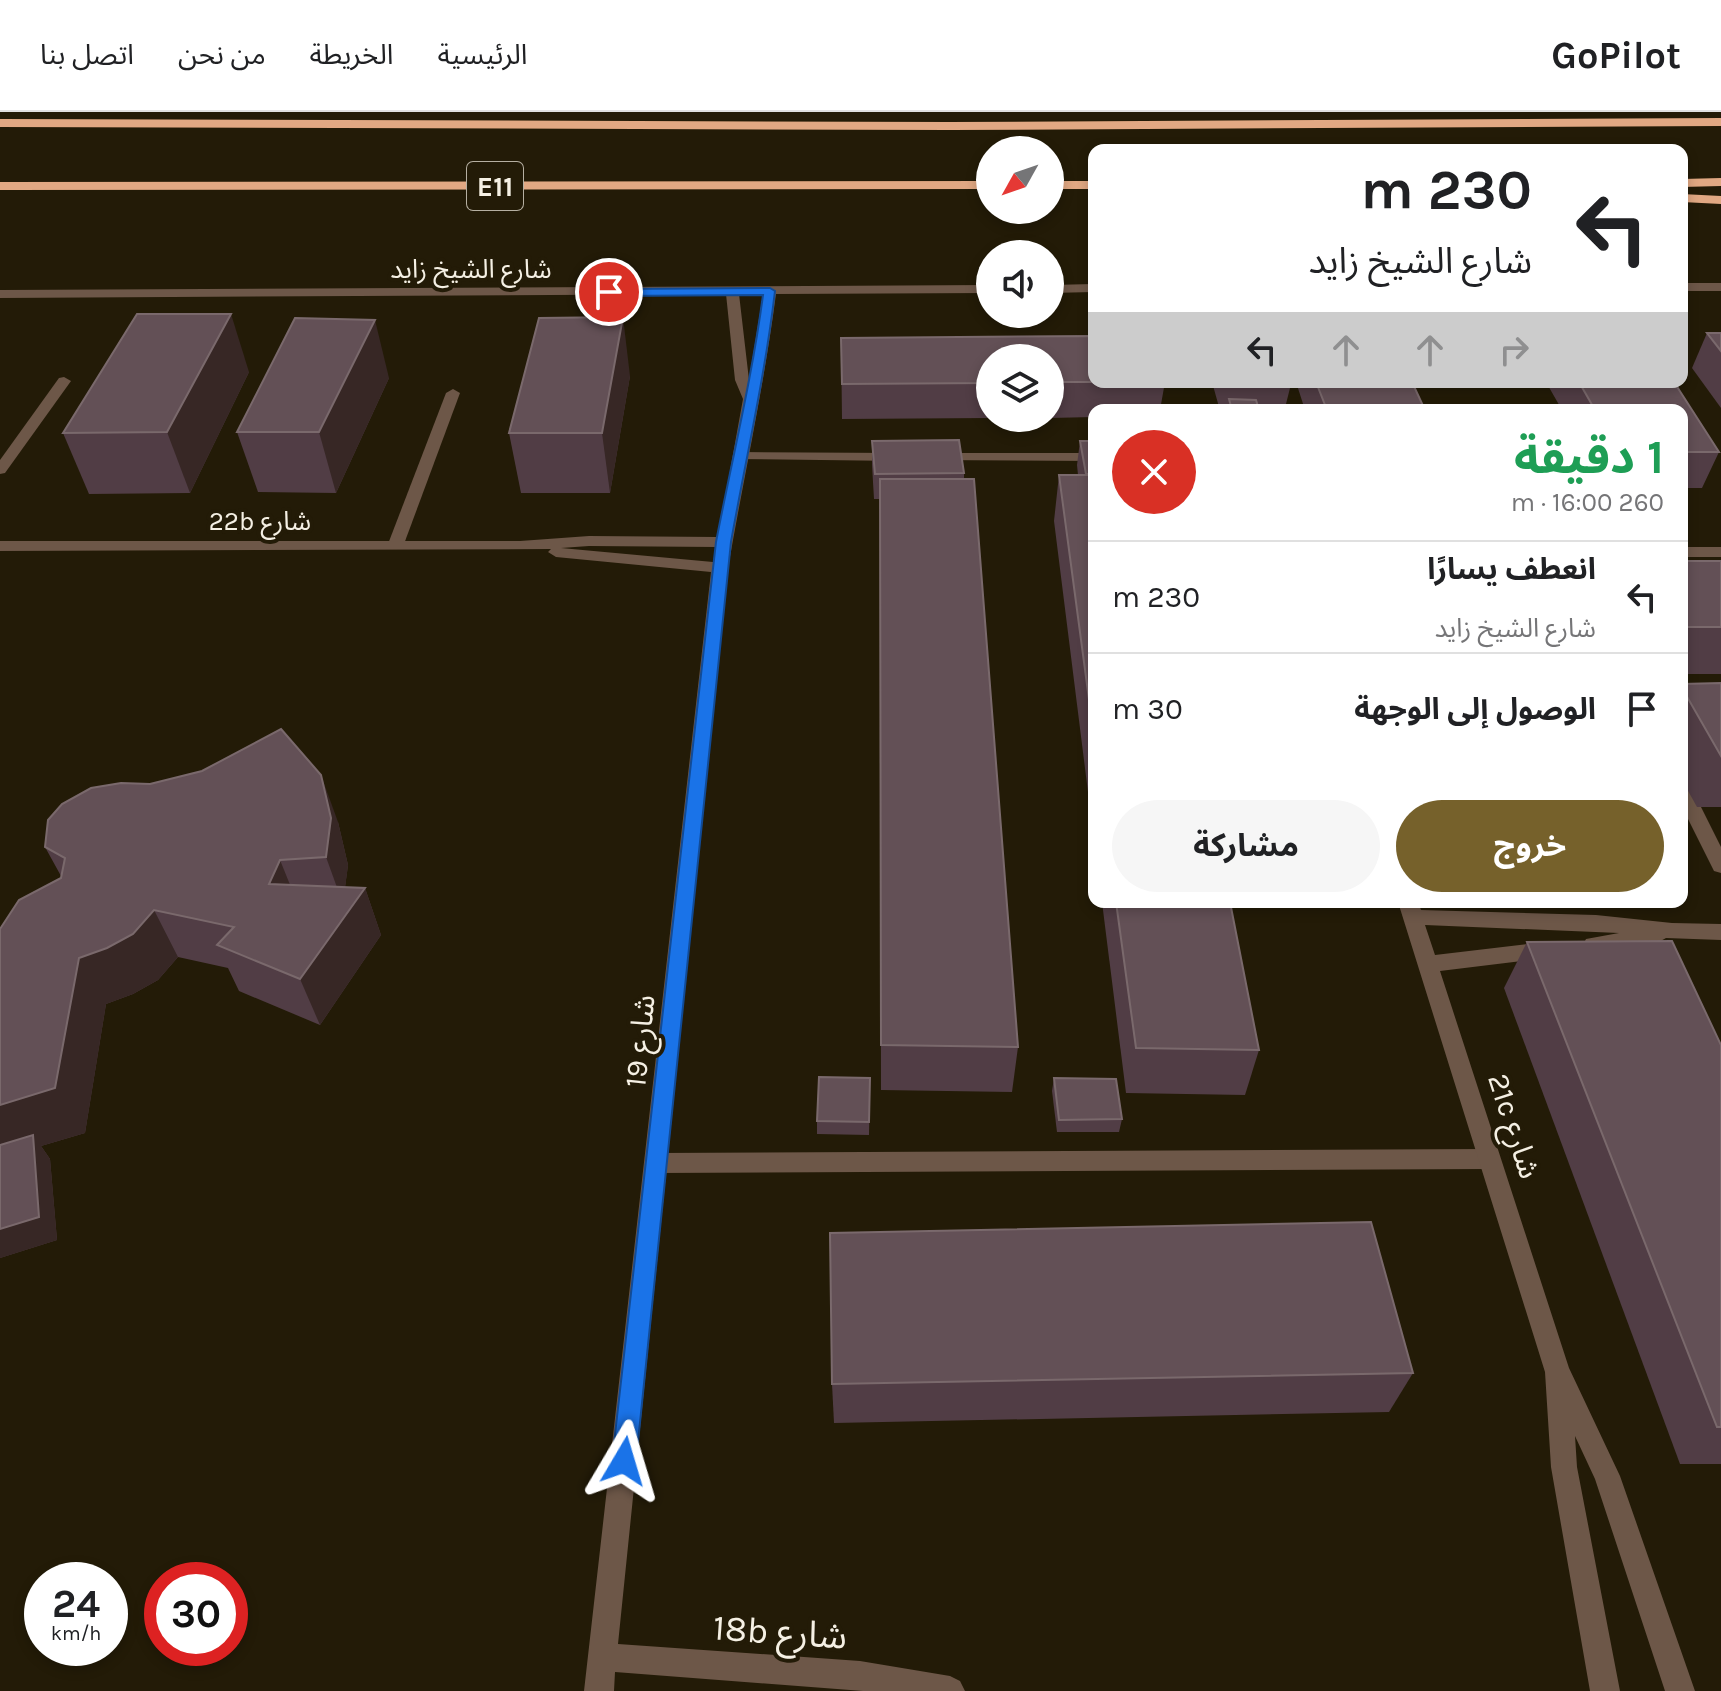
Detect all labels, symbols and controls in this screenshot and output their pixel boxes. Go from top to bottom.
text: GoPilot [1551,33,1681,78]
text: اتصل بنا [40,38,134,71]
text: من نحن [178,38,266,71]
text: الخريطة [310,38,393,71]
text: الرئيسية [437,38,528,71]
north arrow [976,136,1064,224]
map controls [976,136,1064,432]
text: 230 m [1361,157,1532,222]
road number: E11 [467,162,523,210]
icon: left [1560,176,1664,280]
button: sound [976,240,1064,328]
text: شارع الشيخ زايد [1309,240,1532,282]
street label: شارع الشيخ زايد [390,254,552,289]
pin [575,258,643,326]
icon: arrive [587,270,631,314]
icon: left [1240,328,1284,372]
icon: ahead [1324,328,1368,372]
icon: ahead [1408,328,1452,372]
icon: right [1492,328,1536,372]
button: layers [976,344,1064,432]
text: 1 دقيقة [1514,429,1664,485]
button: close [1112,430,1196,514]
text: 260 m · 16:00 [1511,487,1664,518]
street label: 22b شارع [209,506,311,540]
text: انعطف يسارًا [1427,551,1596,587]
icon: left [1620,575,1664,619]
text: 230 m [1112,579,1200,615]
text: شارع الشيخ زايد [1435,613,1596,644]
icon: arrive [1620,687,1664,731]
text: 30 m [1112,691,1183,727]
text: الوصول إلى الوجهة [1354,691,1596,727]
button: مشاركة [1112,800,1380,892]
button: خروج [1396,800,1664,892]
street label: شارع 19 [617,993,667,1090]
street label: 21c شارع [1476,1069,1548,1184]
position arrow [582,1419,666,1503]
speed limit sign: 30 [144,1562,248,1666]
text: 24 [52,1580,100,1627]
street label: 18b شارع [711,1606,848,1663]
text: km/h [51,1622,101,1645]

